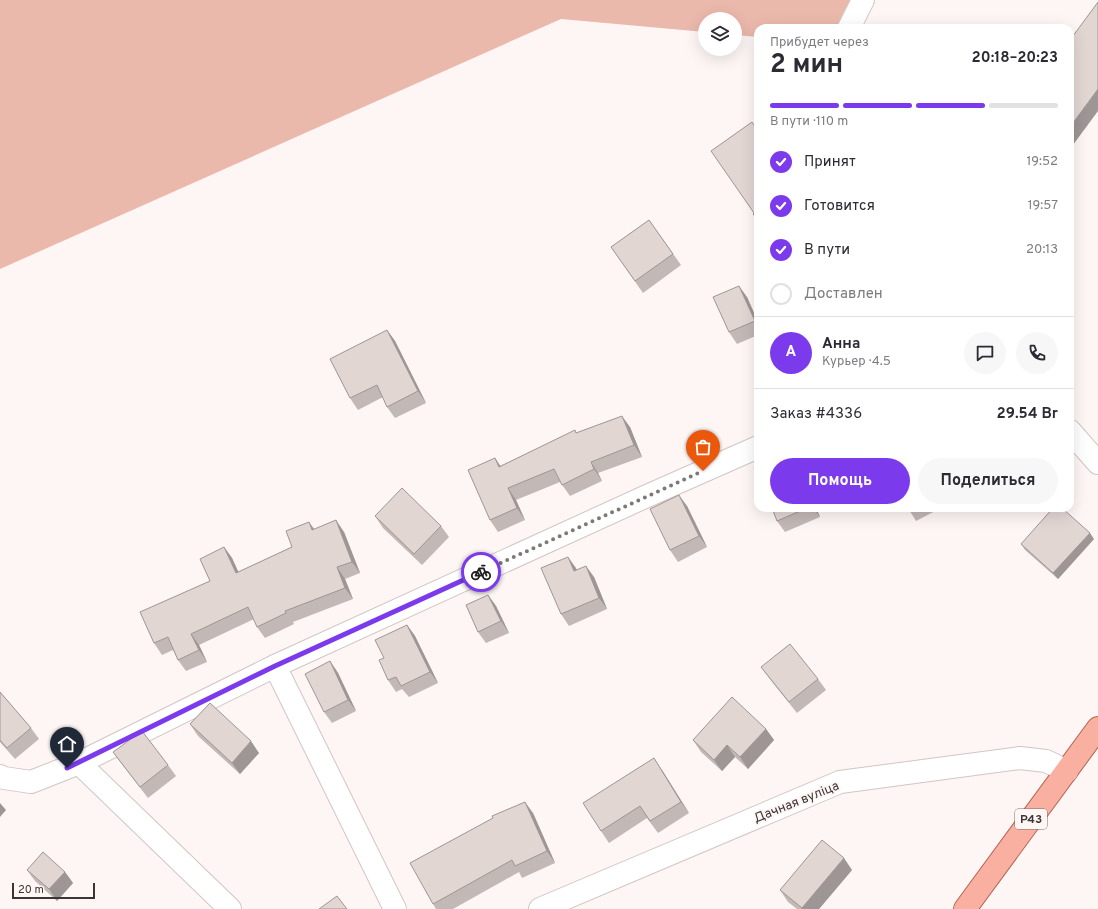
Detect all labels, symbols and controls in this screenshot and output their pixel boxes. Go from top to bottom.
map controls [698,12,742,56]
button: layers [698,12,742,56]
text: Прибудет через [770,35,869,51]
text: 2 мин [770,49,843,82]
text: 20:18–20:23 [972,49,1058,68]
text: В пути · 110 m [770,114,848,130]
icon: check [770,151,792,173]
text: Принят [804,153,856,172]
text: 19:52 [1027,154,1058,170]
icon: check [770,195,792,217]
text: Готовится [804,197,875,216]
text: 19:57 [1028,198,1058,214]
icon: check [770,239,792,261]
text: В пути [804,241,850,260]
text: 20:13 [1026,242,1058,258]
text: Доставлен [804,285,883,304]
button: chat [964,332,1006,374]
button: phone [1016,332,1058,374]
text: Анна [822,335,860,354]
text: А [786,343,796,362]
text: Курьер · 4.5 [822,354,891,370]
text: Заказ #4336 [770,405,862,424]
text: 29.54 Br [997,405,1058,424]
pin [686,430,720,471]
icon: bag [692,436,714,458]
button: Помощь [770,458,910,504]
button: Поделиться [918,458,1058,504]
courier [461,552,501,592]
icon: bike [470,561,492,583]
pin [50,727,84,768]
icon: home [56,733,78,755]
street label: Дачная вуліца [752,778,842,827]
road number: Р43 [1015,809,1047,829]
scale bar [12,881,95,900]
text: 20 m [18,883,44,897]

